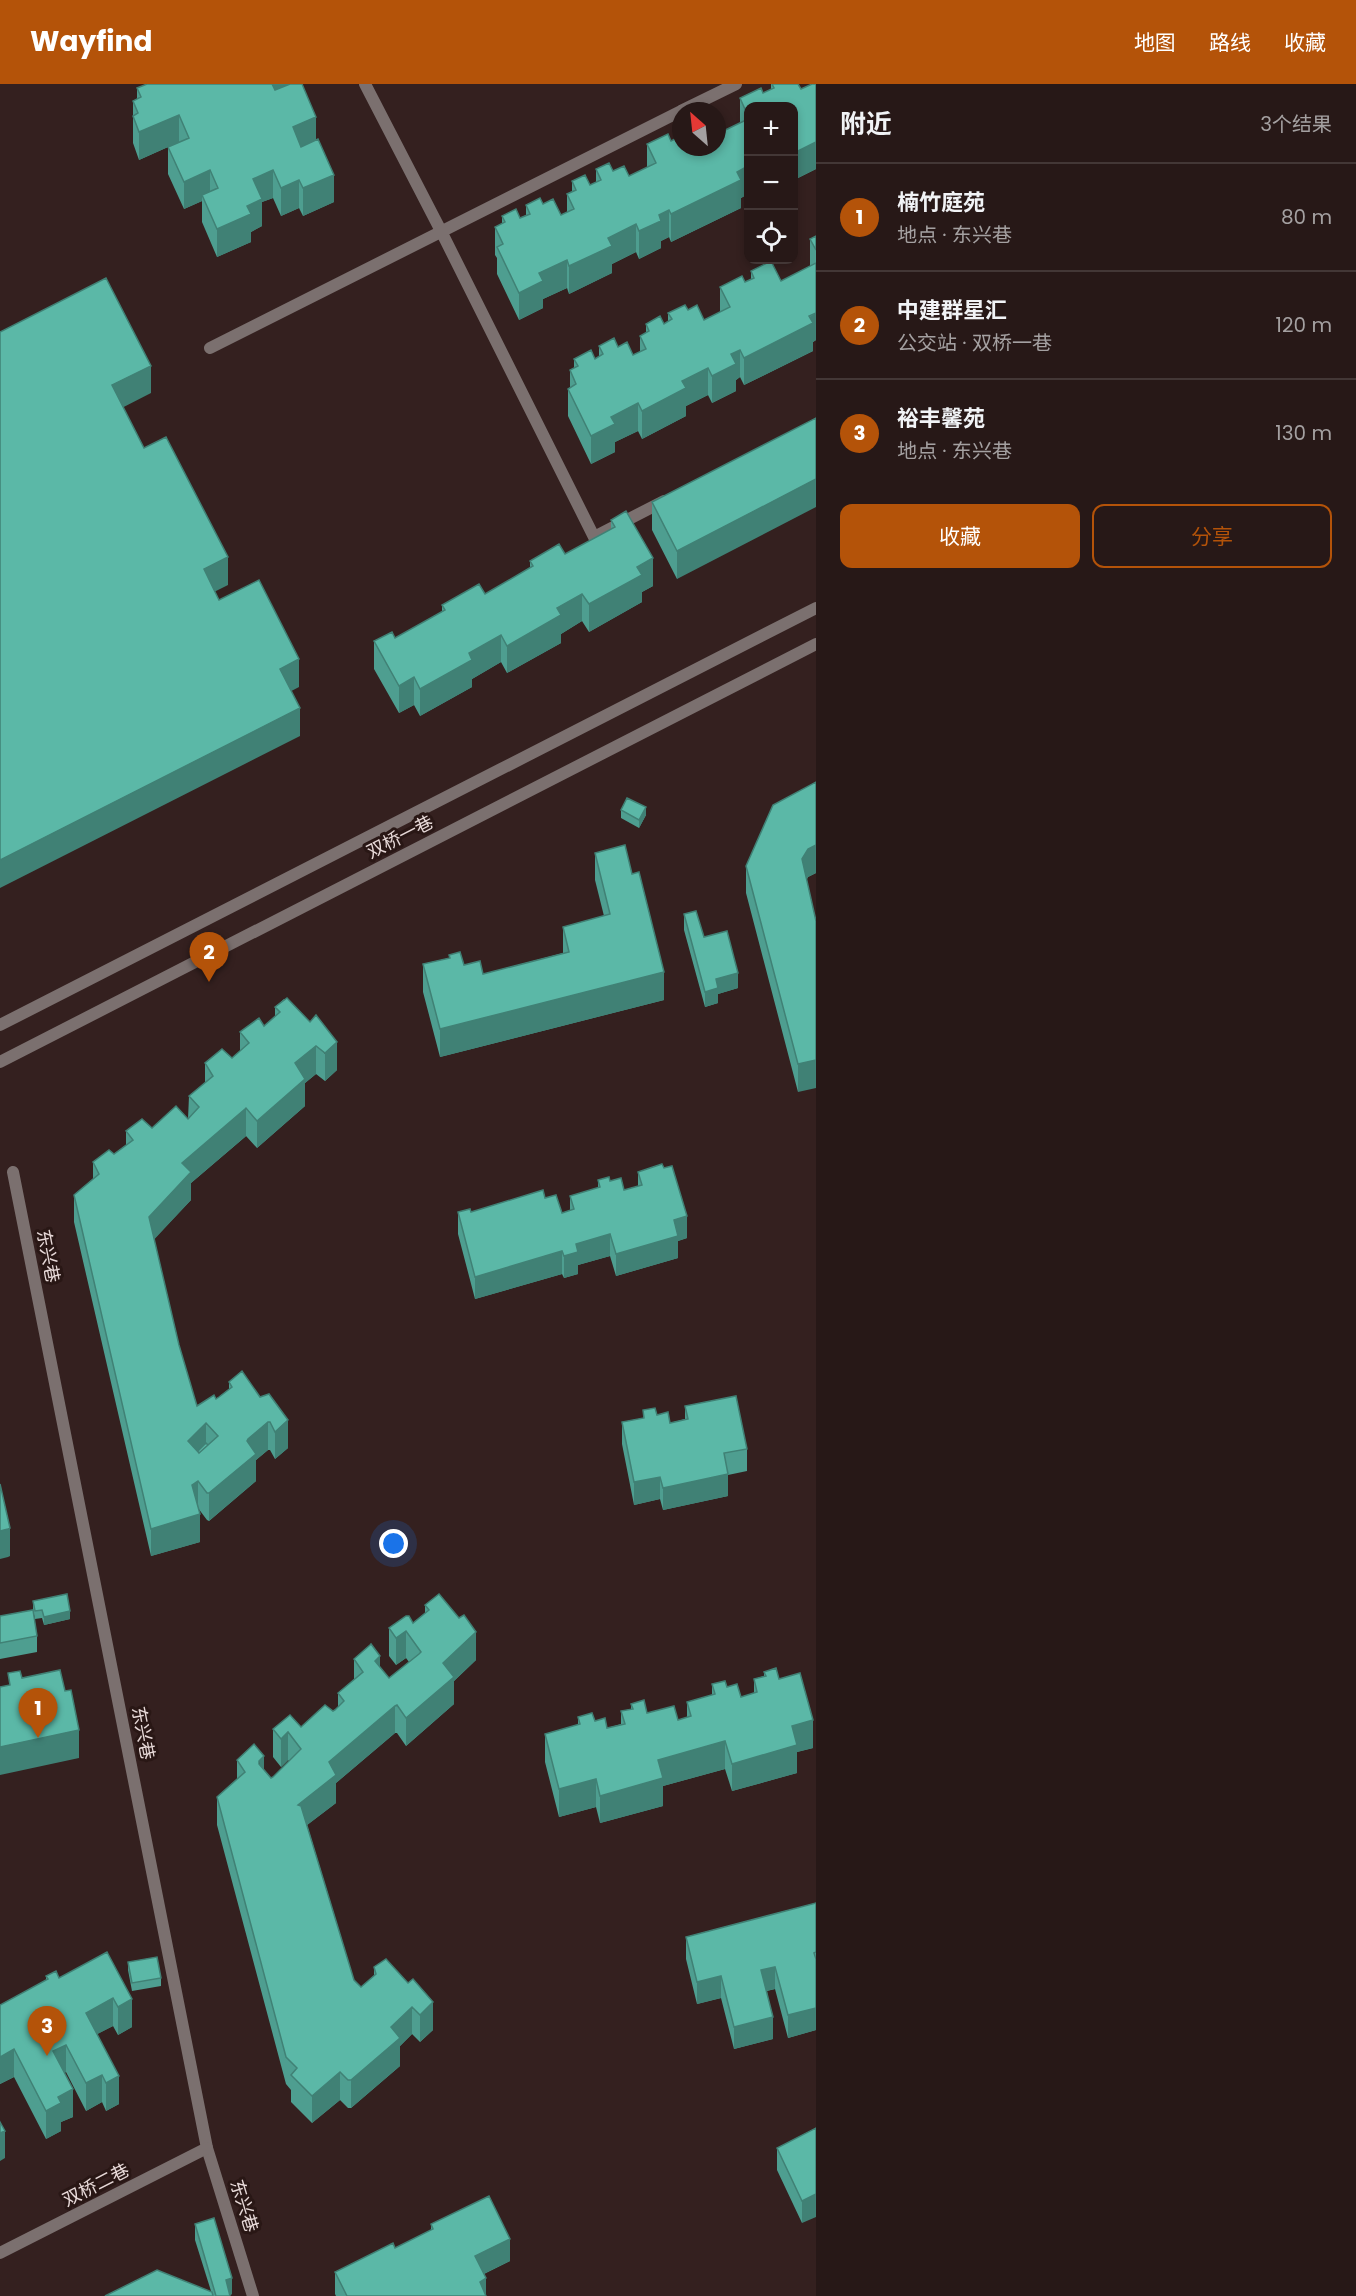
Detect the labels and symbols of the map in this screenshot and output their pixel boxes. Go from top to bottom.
north arrow [672,102,726,156]
street label: 双桥一巷 [362,809,438,864]
pin: 2 [190,932,228,982]
street label: 东兴巷 [31,1227,66,1285]
your location [379,1529,408,1558]
pin: 1 [18,1688,57,1738]
street label: 东兴巷 [126,1704,161,1762]
pin: 3 [28,2006,66,2056]
street label: 双桥二巷 [58,2157,134,2212]
street label: 东兴巷 [225,2176,264,2235]

